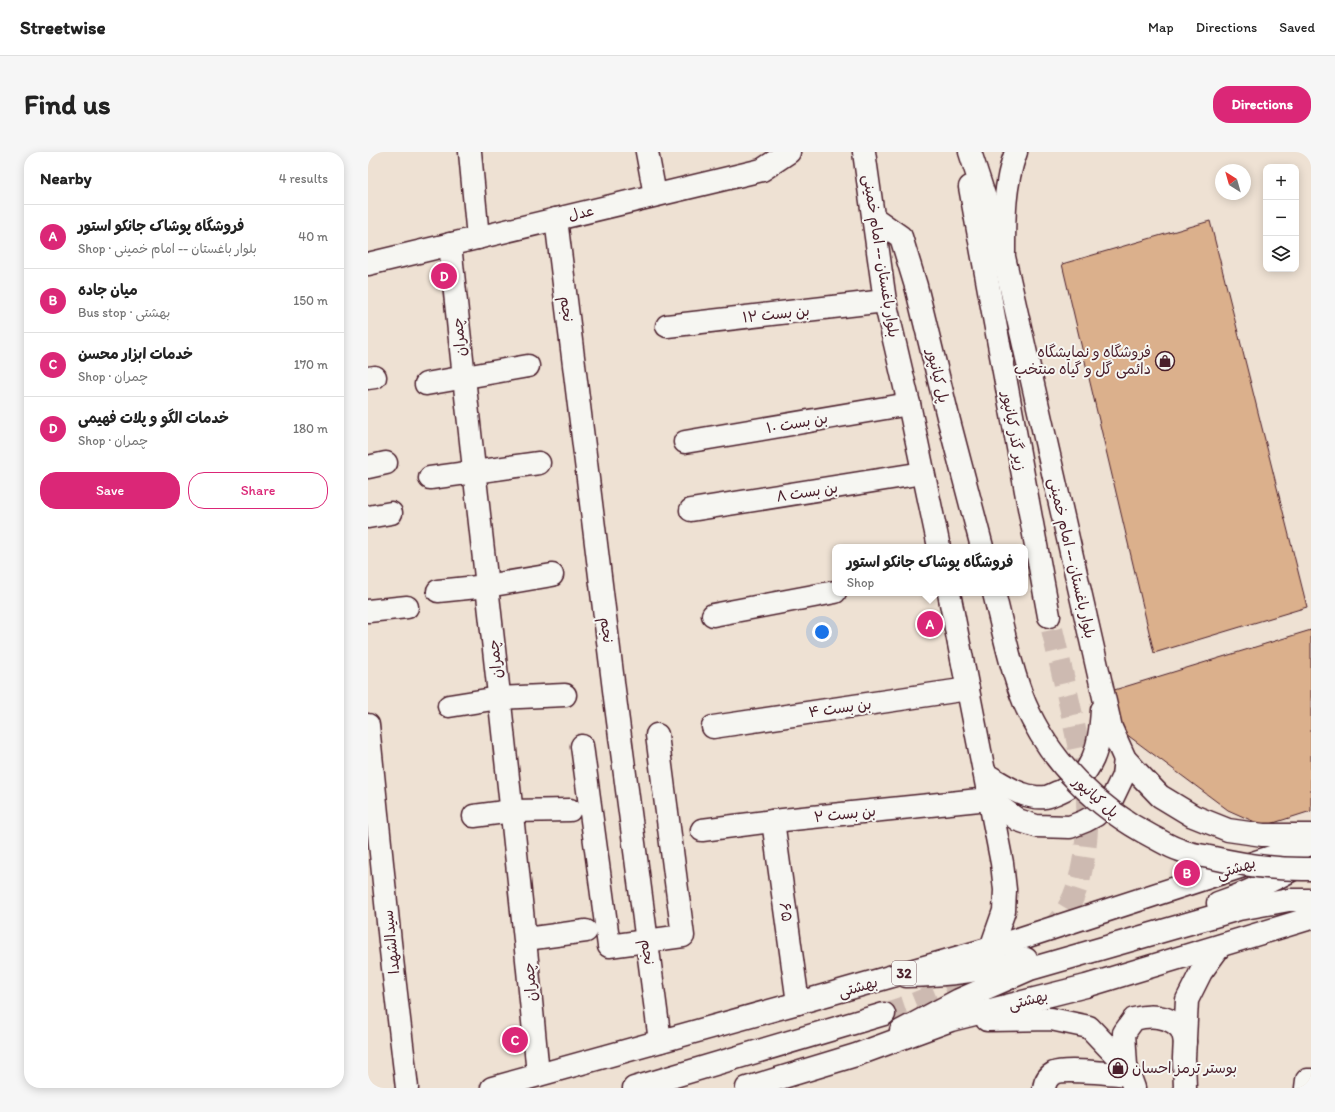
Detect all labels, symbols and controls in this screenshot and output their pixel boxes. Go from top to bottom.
text: Streetwise [20,16,106,39]
text: Map [1148,19,1174,36]
text: Directions [1196,19,1257,36]
text: Saved [1279,19,1315,36]
button: Directions [1213,86,1311,123]
text: Find us [24,87,111,121]
north arrow [1215,164,1251,200]
map controls [1263,164,1299,272]
button: + [1263,164,1299,200]
text: Nearby [40,168,92,188]
text: 4 results [279,171,328,186]
street label: بلوار باغستان -- امام خمینی [857,173,903,339]
button: − [1263,200,1299,236]
street label: عدل [566,201,596,225]
text: فروشگاه پوشاک جانکو استور [78,217,244,235]
text: A [49,229,57,244]
text: 40 m [298,229,328,244]
button: layers [1263,236,1299,272]
text: Shop · بلوار باغستان -- امام خمینی [78,241,257,256]
pin: D [431,261,457,291]
text: میان جاده [78,281,138,299]
text: B [49,293,57,308]
text: 150 m [293,293,328,308]
street label: نجم [554,295,577,323]
street label: بن بست ۱۲ [741,302,811,326]
text: Bus stop · بهشتى [78,305,170,320]
street label: چمران [448,317,471,357]
place label: فروشگاه و نمایشگاه دائمی گل و گیاه منتخب [1014,343,1151,379]
text: خدمات ابزار محسن [78,345,193,363]
street label: پل کیانپور [922,346,953,405]
shop icon: فروشگاه و نمایشگاه دائمی گل و گیاه منتخب [1154,350,1176,372]
text: C [49,357,57,372]
text: 170 m [294,357,328,372]
text: Shop · چمران [78,369,148,384]
street label: زیر گذر کیانپور [997,389,1030,472]
text: خدمات الگو و پلات فهیمی [78,409,229,427]
street label: بن بست ۱۰ [765,409,829,437]
text: D [49,421,57,436]
text: 180 m [293,421,328,436]
text: Shop · چمران [78,433,148,448]
button: Save [40,472,180,509]
button: Share [188,472,328,509]
street label: بلوار باغستان -- امام خمینی [1043,476,1099,641]
street label: بن بست ۸ [775,478,839,506]
popup [832,544,1028,596]
text: فروشگاه پوشاک جانکو استور [847,553,1013,571]
text: Shop [847,575,874,590]
pin: A [917,609,943,639]
street label: نجم [594,616,617,644]
your location [812,622,832,642]
street label: چمران [484,639,507,679]
street label: بن بست ۴ [807,695,873,721]
street label: پل کیانپور [1068,772,1123,823]
street label: بن بست ۲ [813,802,877,826]
street label: بهشتى [1214,853,1258,884]
pin: B [1174,858,1200,888]
street label: ۶۵ [776,901,796,923]
street label: سیدالشهدا [379,909,403,975]
street label: نجم [634,938,659,966]
road number: 32 [892,961,916,985]
street label: چمران [519,962,542,1002]
street label: بهشتى [836,973,880,1002]
street label: بهشتی [1006,986,1050,1015]
pin: C [502,1025,528,1055]
shop icon: بوستر ترمز احسان [1107,1057,1129,1079]
place label: بوستر ترمز احسان [1132,1059,1237,1077]

